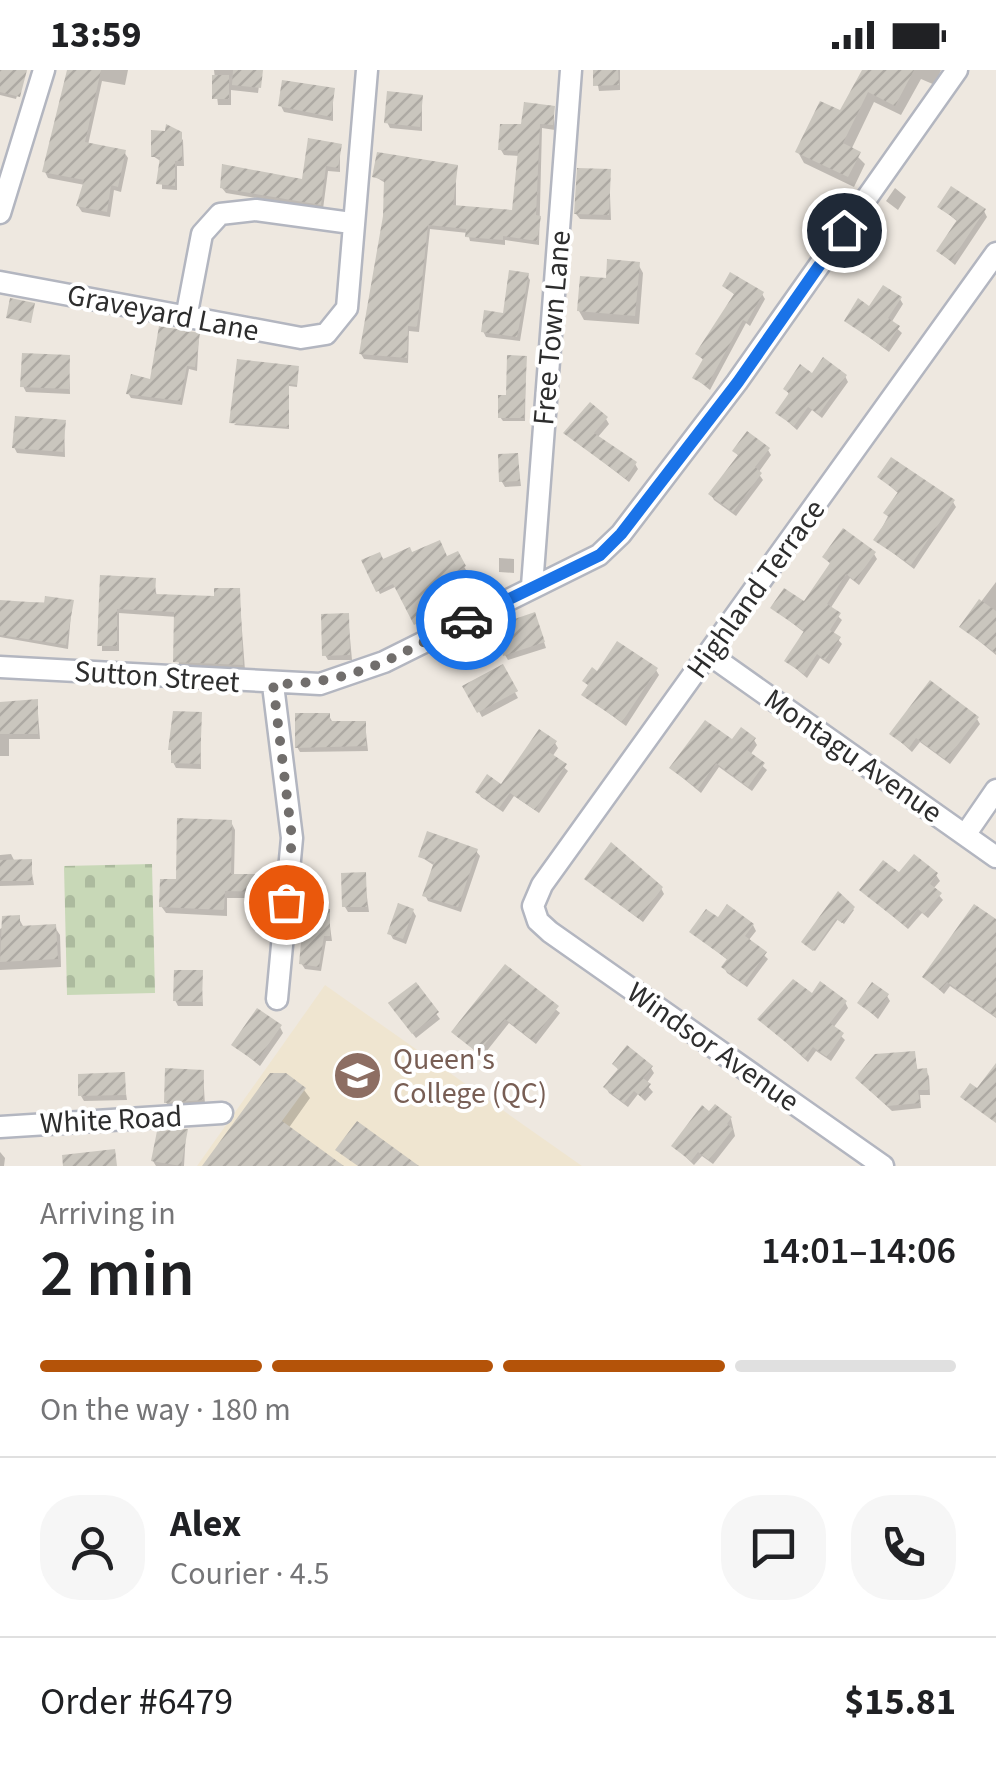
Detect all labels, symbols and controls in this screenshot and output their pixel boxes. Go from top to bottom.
text: 13:59 [50,8,142,62]
pin [802,188,887,273]
icon: home [817,203,872,258]
street label: Free Town Lane [522,229,582,427]
street label: Graveyard Lane [63,273,263,353]
street label: Highland Terrace [676,490,836,688]
courier [416,570,516,670]
icon: car [439,593,494,648]
street label: Sutton Street [73,650,241,704]
street label: Montagu Avenue [755,678,951,834]
pin [244,860,329,945]
icon: bag [259,875,314,930]
street label: Windsor Avenue [618,972,808,1122]
place label: Queen's College (QC) [393,1038,547,1115]
school or university icon: Queen's College (QC) [332,1050,384,1102]
street label: White Road [39,1095,183,1145]
text: Arriving in [40,1191,176,1237]
text: 14:01–14:06 [761,1224,956,1278]
text: 2 min [40,1228,195,1321]
text: On the way · 180 m [40,1387,291,1433]
button: person [40,1495,145,1600]
button: chat [721,1495,826,1600]
button: phone [851,1495,956,1600]
text: Alex [170,1497,241,1551]
text: Courier · 4.5 [170,1551,330,1597]
text: Order #6479 [40,1675,233,1729]
text: $15.81 [844,1675,956,1729]

